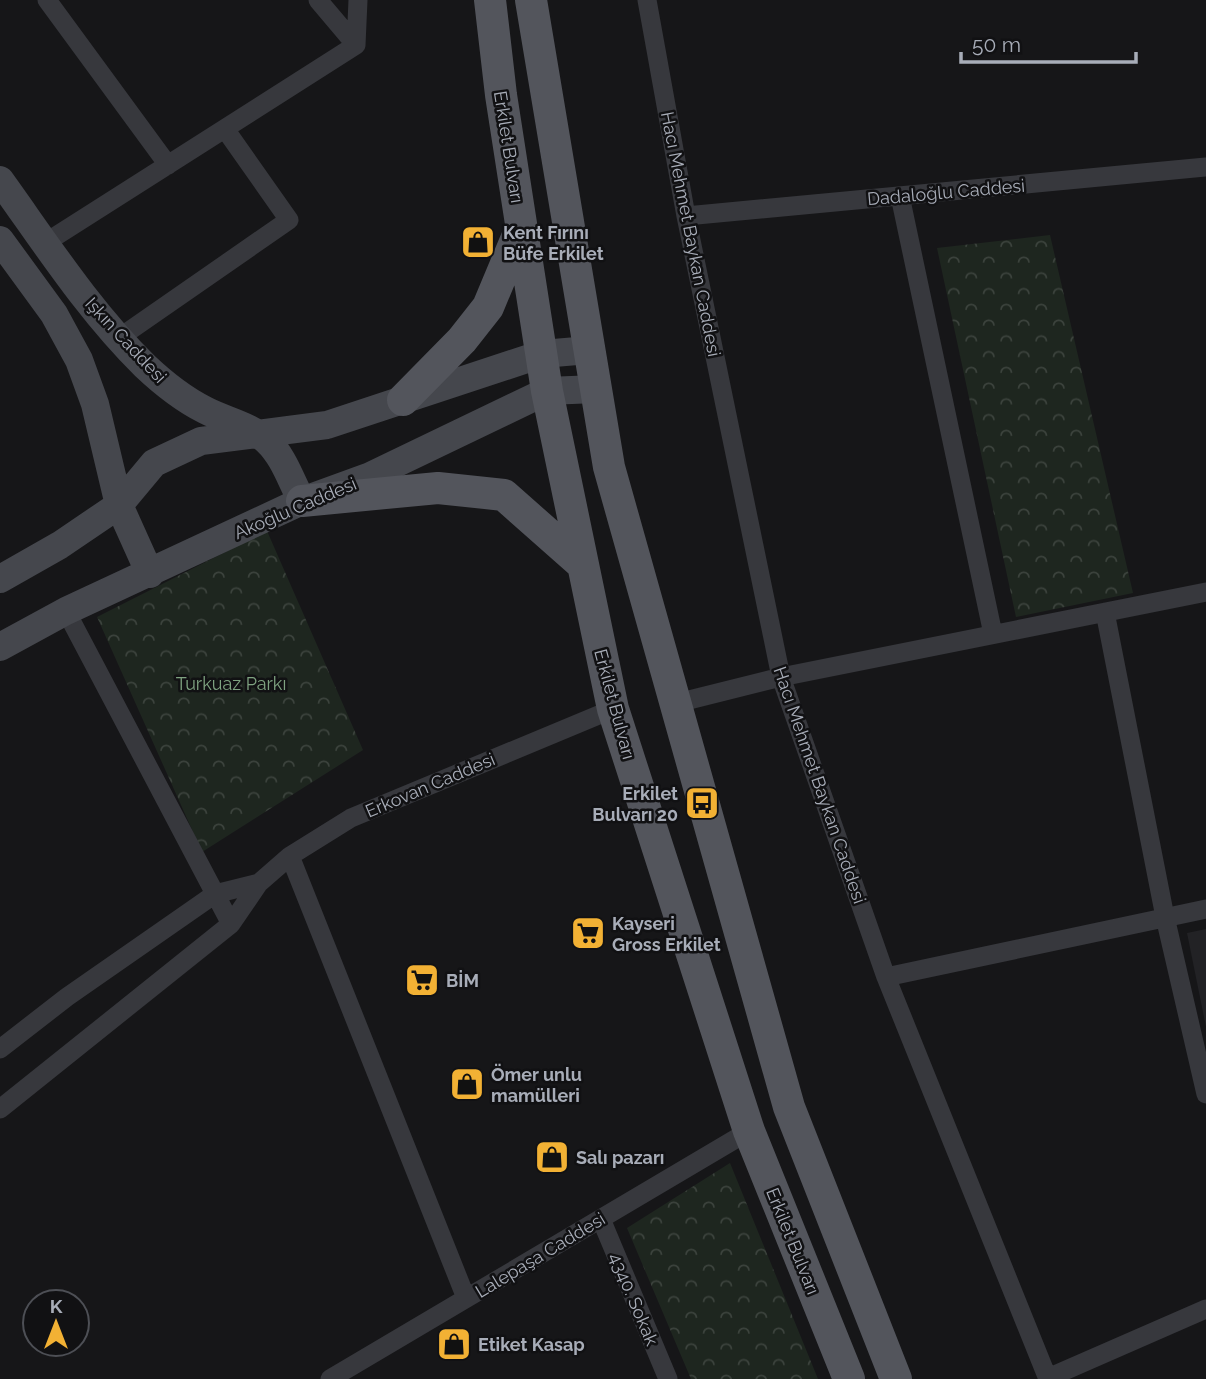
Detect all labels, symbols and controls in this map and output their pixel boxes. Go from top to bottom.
scale bar [961,21,1136,65]
text: 50 m [972,32,1021,57]
street label: Erkilet Bulvarı [490,89,528,205]
street label: Hacı Mehmet Baykan Caddesi [657,110,725,358]
street label: Dadaloğlu Caddesi [866,175,1026,209]
place label: Kent Fırını Büfe Erkilet [503,222,604,264]
shop icon: Kent Fırını Büfe Erkilet [459,223,497,261]
street label: Işkın Caddesi [81,293,171,387]
street label: Akoğlu Caddesi [231,473,359,543]
street label: Erkilet Bulvarı [590,647,640,761]
street label: Hacı Mehmet Baykan Caddesi [770,664,870,906]
park label: Turkuaz Parkı [176,673,286,694]
street label: Erkovan Caddesi [362,748,498,822]
place label: Erkilet Bulvarı 20 [592,783,678,825]
bus stop icon: Erkilet Bulvarı 20 [683,784,721,822]
place label: Kayseri Gross Erkilet [612,913,721,955]
supermarket icon: Kayseri Gross Erkilet [569,914,607,952]
supermarket icon: BİM [403,961,441,999]
place label: BİM [446,970,479,991]
place label: Ömer unlu mamülleri [491,1063,582,1106]
shop icon: Ömer unlu mamülleri [448,1065,486,1103]
shop icon: Salı pazarı [533,1138,571,1176]
place label: Salı pazarı [576,1147,664,1168]
street label: Erkilet Bulvarı [762,1185,824,1297]
street label: Lalepaşa Caddesi [471,1208,609,1302]
street label: 4340. Sokak [605,1249,663,1349]
north arrow [21,1288,91,1358]
text: K [50,1295,63,1317]
shop icon: Etiket Kasap [435,1325,473,1363]
place label: Etiket Kasap [478,1334,585,1355]

